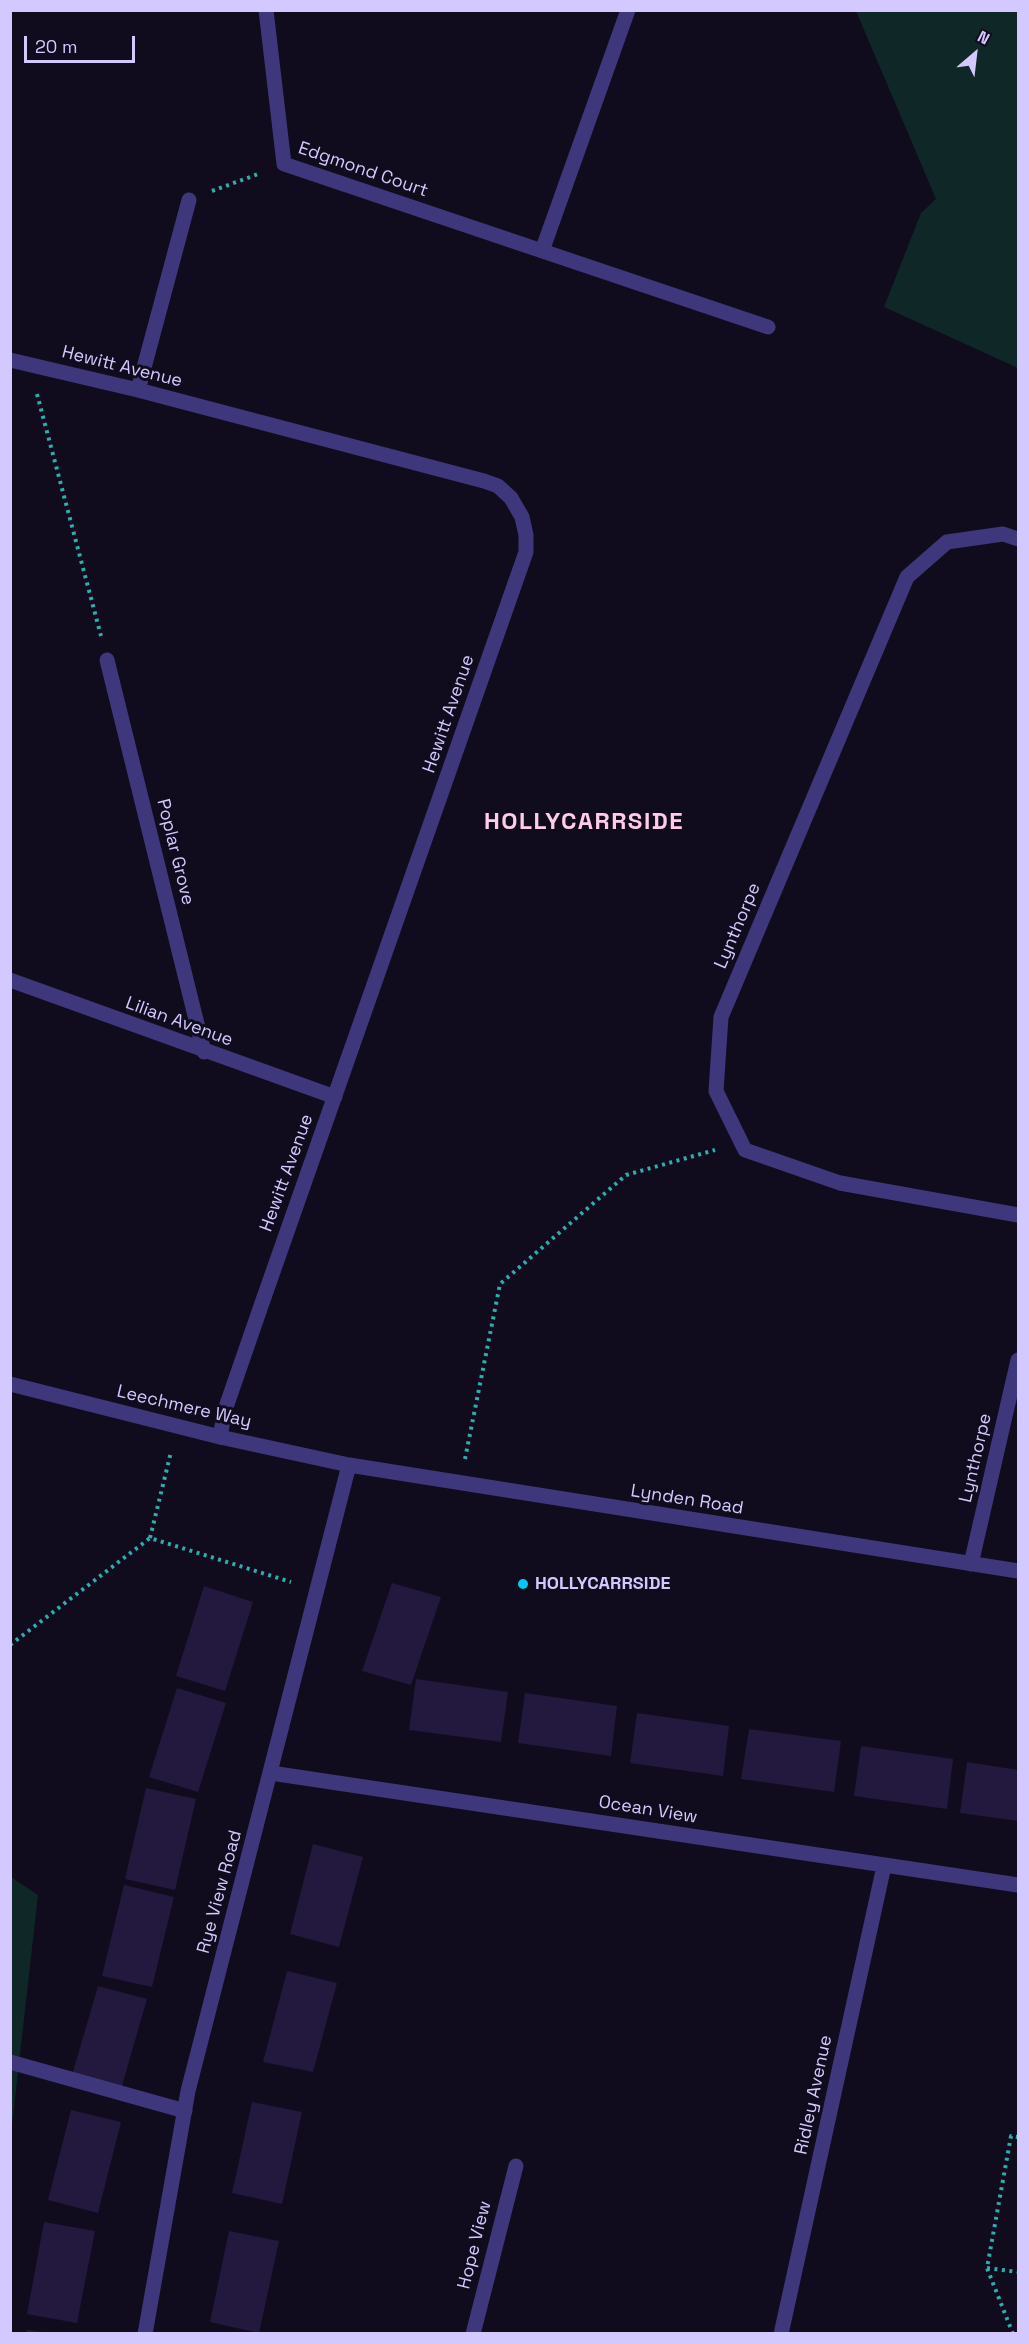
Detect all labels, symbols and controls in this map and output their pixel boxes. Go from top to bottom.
scale bar [27,24,138,62]
north arrow [945,24,1005,84]
text: N [974,26,993,49]
text: 20 m [35,35,78,58]
street label: Edgmond Court [295,138,431,202]
street label: Hewitt Avenue [60,342,184,392]
street label: Hewitt Avenue [419,652,479,776]
street label: Poplar Grove [151,797,199,907]
district label: HOLLYCARRSIDE [484,808,684,836]
street label: Lynthorpe [710,880,766,972]
street label: Lilian Avenue [122,993,236,1051]
street label: Hewitt Avenue [256,1111,318,1235]
street label: Leechmere Way [115,1381,253,1433]
street label: Lynthorpe [955,1411,997,1505]
street label: Lynden Road [629,1480,745,1520]
place label: HOLLYCARRSIDE [535,1573,670,1595]
marker: HOLLYCARRSIDE [516,1577,530,1591]
street label: Ocean View [597,1792,699,1828]
street label: Rye View Road [193,1828,247,1956]
street label: Ridley Avenue [791,2033,837,2157]
street label: Hope View [454,2199,496,2291]

